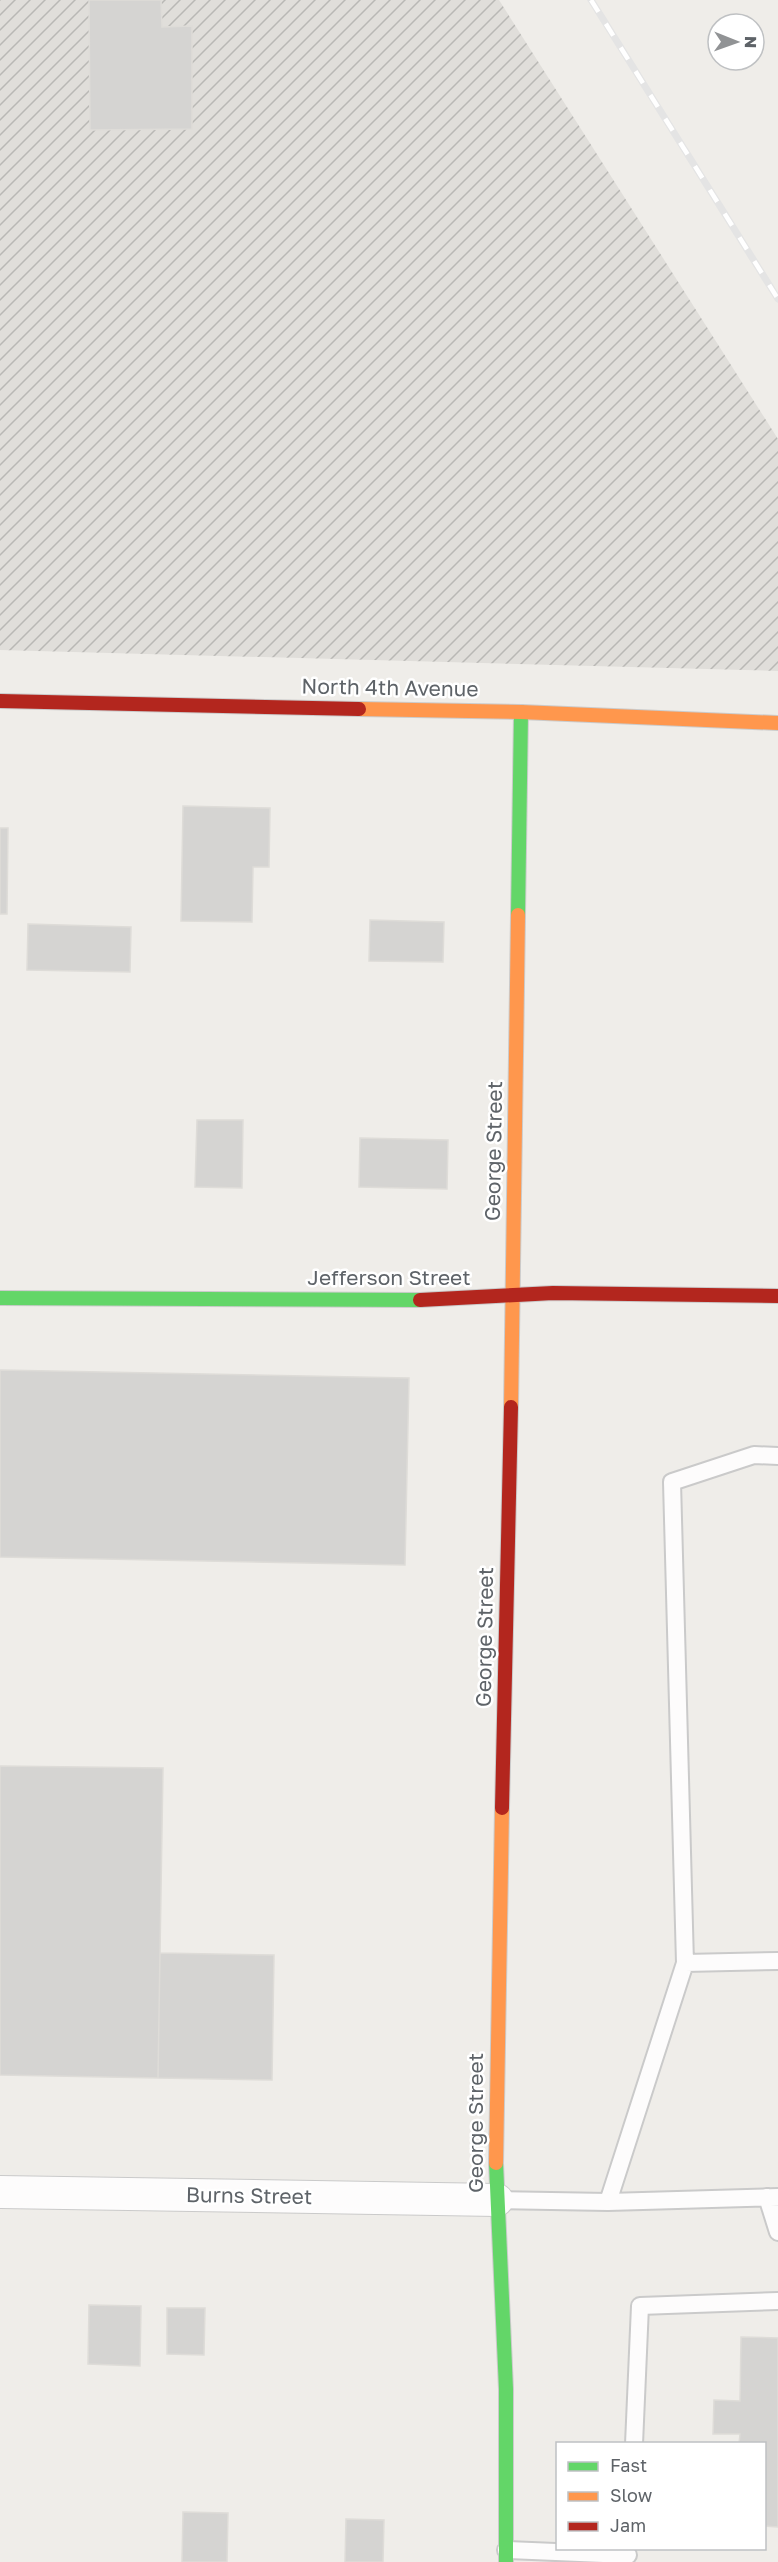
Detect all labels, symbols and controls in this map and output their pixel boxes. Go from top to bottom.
north arrow [706,12,766,72]
text: N [741,36,761,49]
street label: North 4th Avenue [301,672,479,702]
street label: George Street [479,1081,507,1221]
street label: Jefferson Street [307,1264,471,1290]
street label: George Street [470,1567,498,1707]
street label: George Street [462,2053,488,2193]
street label: Burns Street [186,2181,312,2209]
legend [556,2442,766,2550]
text: Fast [610,2454,647,2476]
text: Slow [610,2484,653,2506]
text: Jam [610,2514,646,2536]

